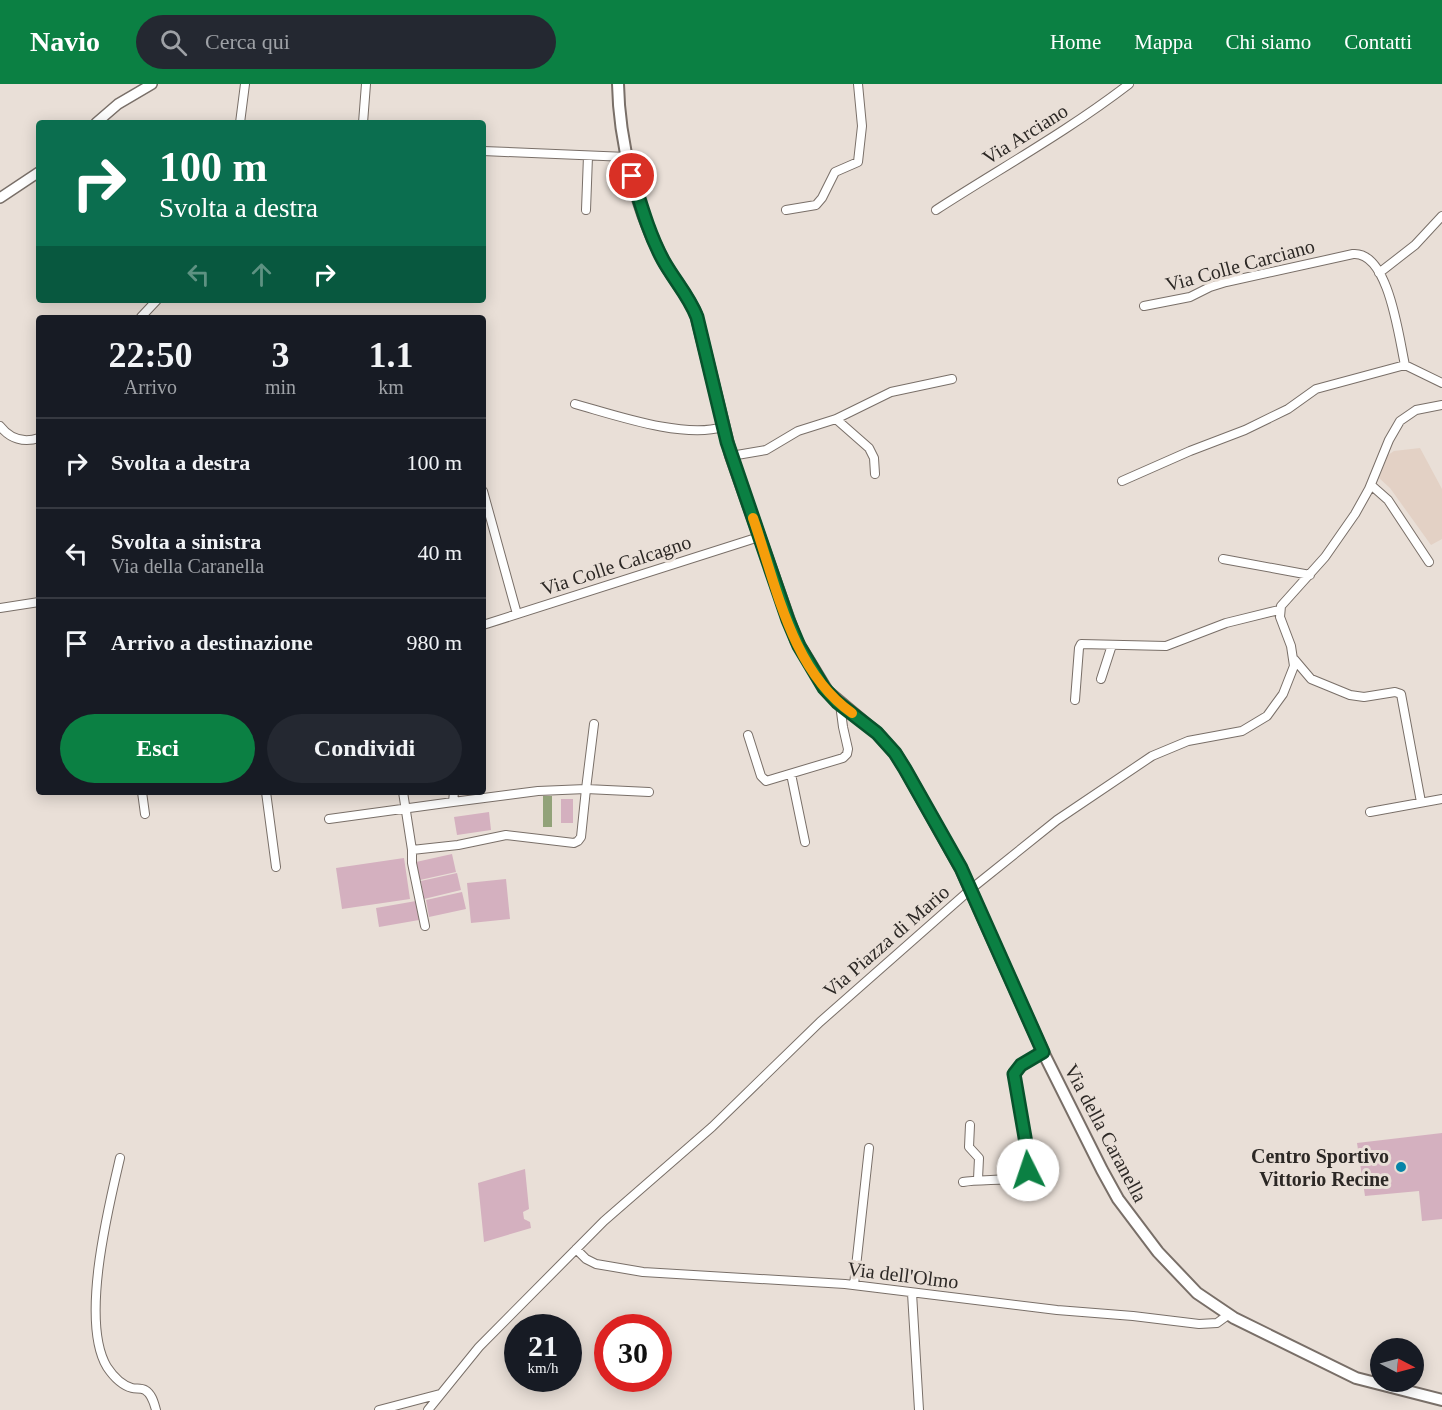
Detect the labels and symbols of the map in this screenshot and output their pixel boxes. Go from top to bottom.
street label: Via Arciano [978,99,1072,169]
pin [606,150,657,201]
street label: Via Colle Carciano [1163,235,1317,295]
street label: Via Colle Calcagno [538,530,694,601]
street label: Via Piazza di Mario [819,880,953,1002]
street label: Via della Caranella [1060,1060,1152,1206]
position arrow [996,1138,1060,1202]
place label: Centro Sportivo Vittorio Recine [1251,1145,1389,1190]
marker: Centro Sportivo Vittorio Recine [1394,1160,1408,1174]
street label: Via dell'Olmo [846,1257,960,1293]
speed limit sign: 30 [594,1314,672,1392]
north arrow [1370,1338,1424,1392]

